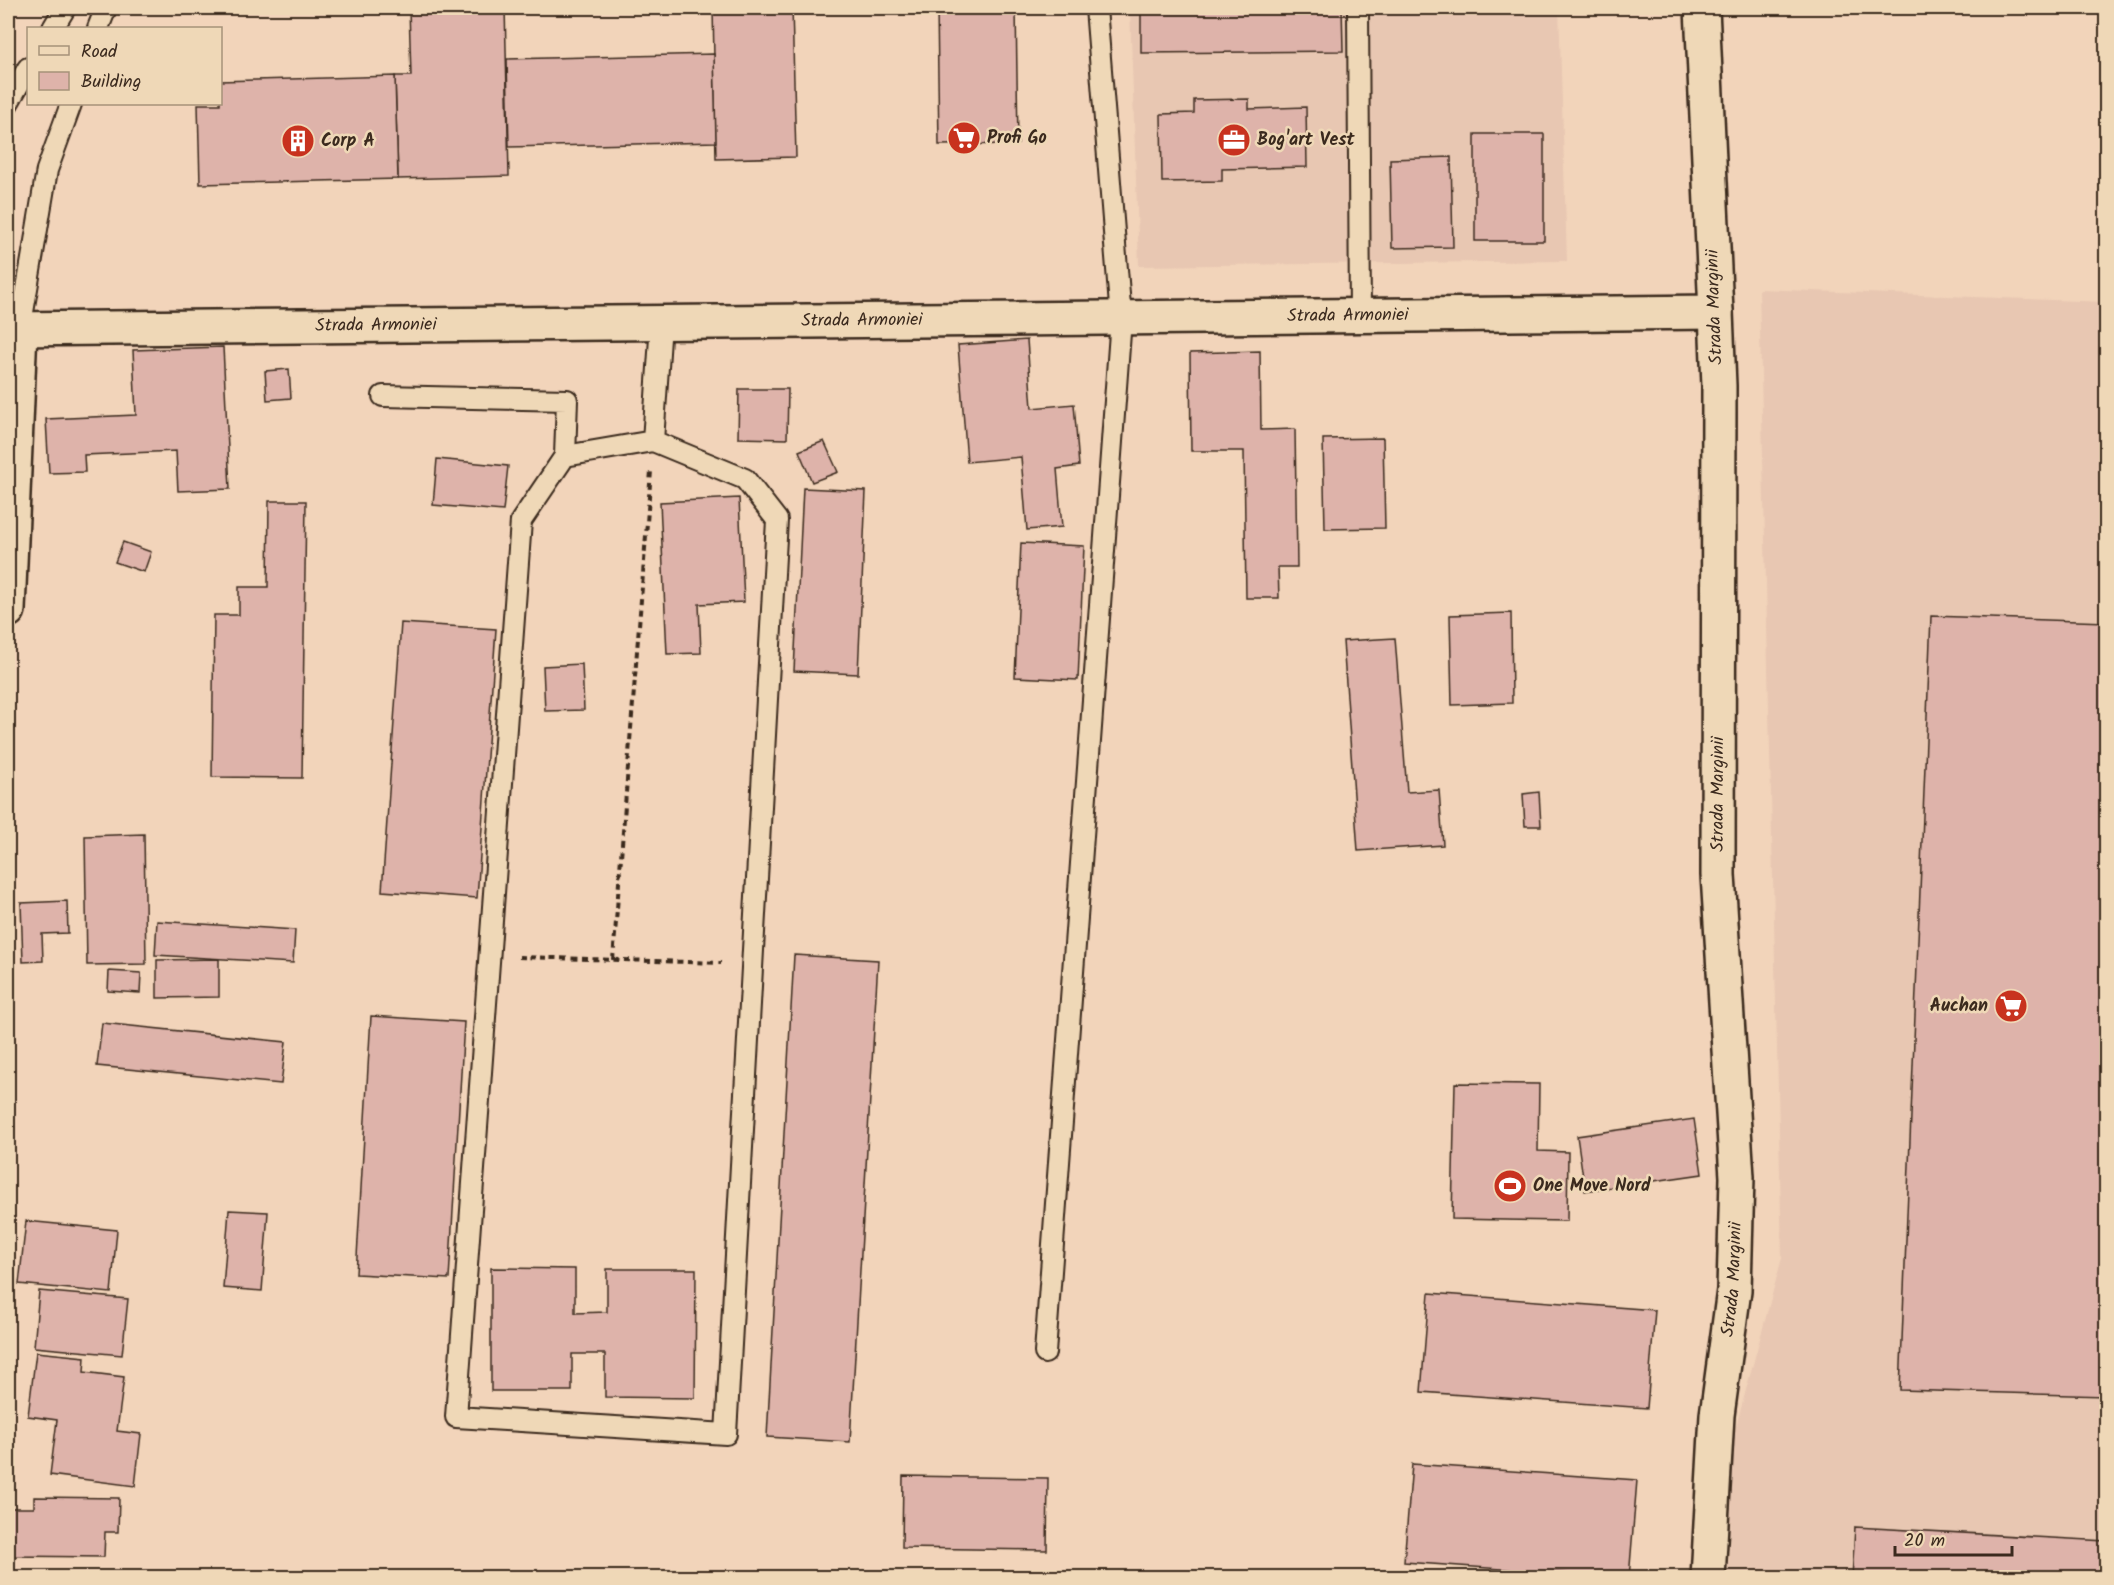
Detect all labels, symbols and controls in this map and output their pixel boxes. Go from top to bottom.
legend [27,27,222,105]
text: Road [81,38,118,67]
text: Building [81,68,141,97]
supermarket icon: Profi Go [946,120,982,156]
office icon: Bog'art Vest [1216,122,1252,158]
building icon: Corp A [280,123,316,159]
place label: Profi Go [987,124,1047,153]
place label: Bog'art Vest [1257,126,1356,155]
place label: Corp A [321,127,375,156]
street label: Strada Marginii [1698,248,1732,365]
street label: Strada Armoniei [1287,301,1409,331]
street label: Strada Armoniei [801,305,923,336]
street label: Strada Armoniei [315,310,437,340]
street label: Strada Marginii [1704,736,1733,852]
supermarket icon: Auchan [1993,988,2029,1024]
place label: Auchan [1930,992,1988,1021]
sports icon: One Move Nord [1492,1168,1528,1204]
place label: One Move Nord [1533,1172,1651,1201]
street label: Strada Marginii [1713,1221,1750,1339]
scale bar [1895,1519,2012,1557]
text: 20 m [1904,1527,1945,1556]

